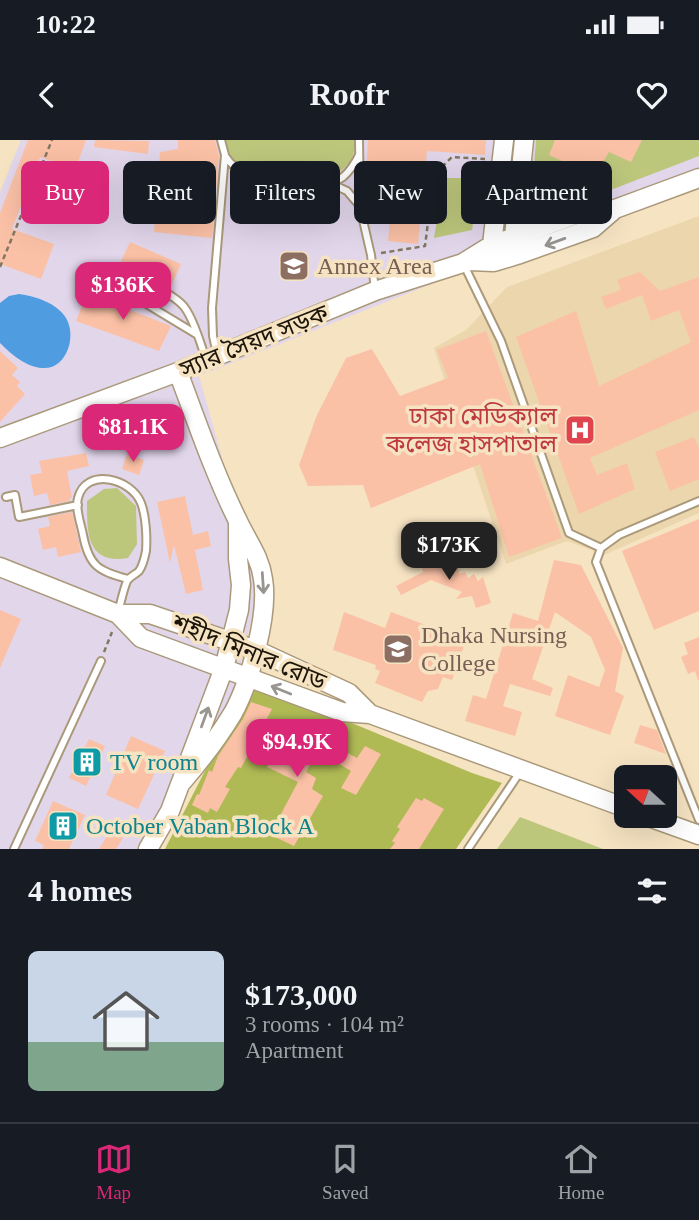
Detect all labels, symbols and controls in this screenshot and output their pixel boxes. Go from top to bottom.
text: 10:22 [35,10,96,39]
icon: back [28,76,66,114]
text: Roofr [310,76,389,112]
icon: heart [633,76,671,114]
chip: Buy [21,161,109,224]
chip: Rent [123,161,216,224]
chip: Filters [230,161,340,224]
chip: New [354,161,447,224]
chip: Apartment [461,161,612,224]
one-way arrow [544,236,566,249]
school or university icon: Annex Area [277,249,311,283]
place label: Annex Area [317,253,433,279]
pin: $136K [74,262,172,322]
text: $136K [91,272,155,297]
street label: স্যার সৈয়দ সড়ক [175,298,332,383]
place label: ঢাকা মেডিক্যাল কলেজ হাসপাতাল [385,402,557,457]
pin: $81.1K [76,404,190,464]
hospital icon: ঢাকা মেডিক্যাল কলেজ হাসপাতাল [563,413,597,447]
text: $81.1K [98,414,168,439]
pin: $173K [400,522,498,582]
text: $173K [417,532,481,557]
one-way arrow [257,571,270,594]
street label: শহীদ মিনার রোড [167,608,331,695]
place label: Dhaka Nursing College [421,622,567,676]
school or university icon: Dhaka Nursing College [381,632,415,666]
one-way arrow [271,683,292,696]
one-way arrow [199,707,212,729]
pin: $94.9K [240,720,354,779]
text: $94.9K [262,729,332,754]
building icon: TV room [70,745,104,779]
place label: TV room [110,749,199,775]
north arrow [614,765,677,828]
map controls [614,765,677,828]
building icon: October Vaban Block A [46,809,80,843]
place label: October Vaban Block A [86,813,315,839]
icon: filters [633,872,671,910]
text: 4 homes [28,874,132,907]
text: $173,000 [245,978,358,1011]
icon: home [84,979,168,1063]
text: 3 rooms · 104 m² [245,1012,404,1037]
text: Apartment [245,1038,343,1063]
tab: Map [95,1140,133,1204]
tab: Saved [322,1140,369,1204]
tab: Home [558,1140,604,1204]

